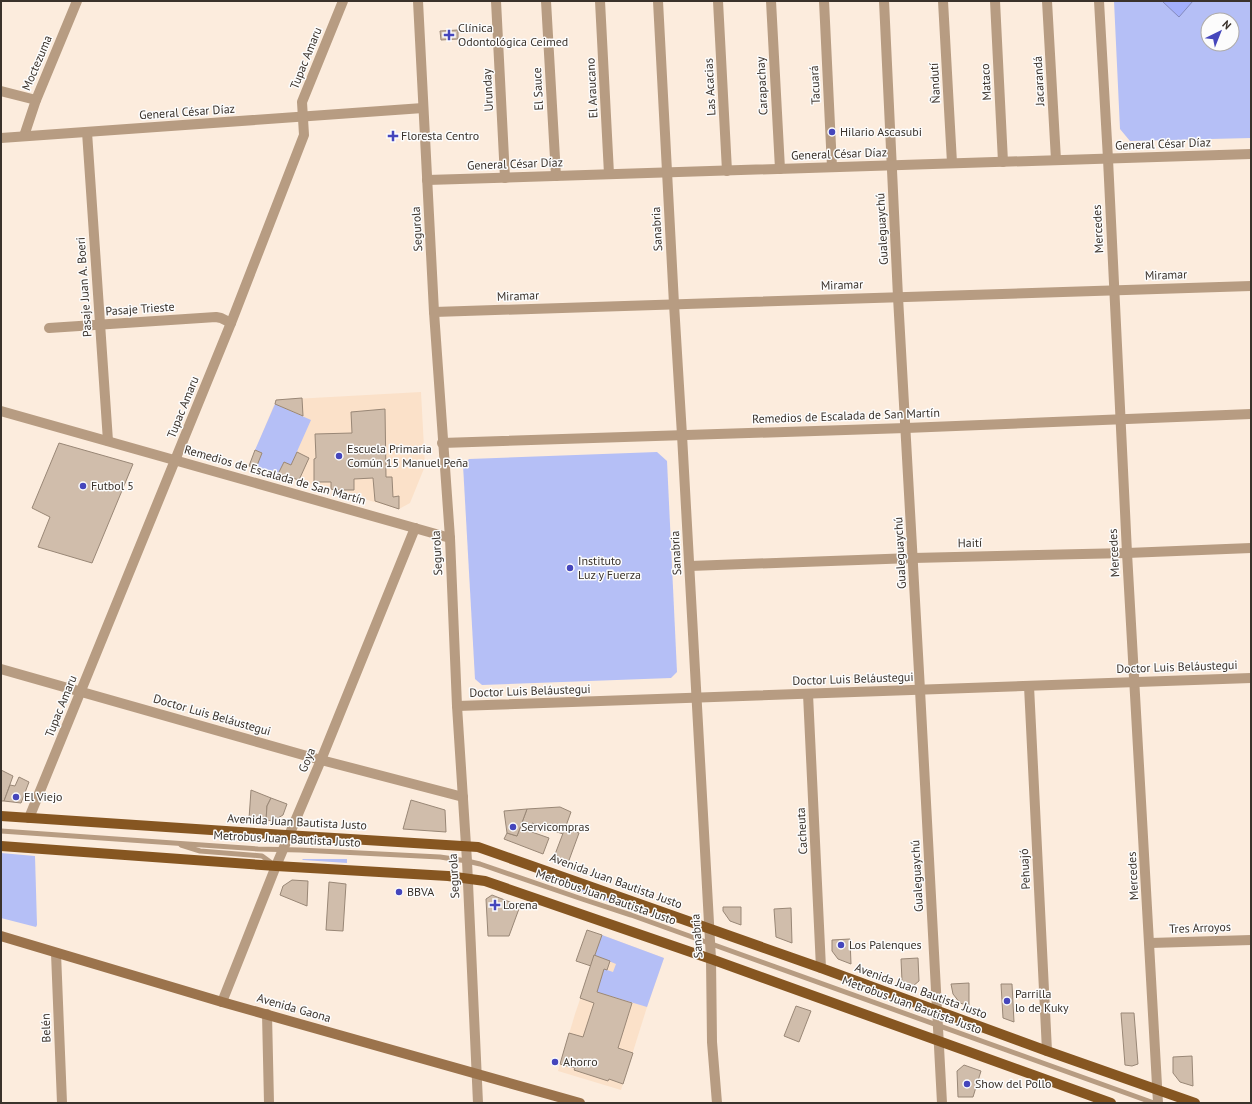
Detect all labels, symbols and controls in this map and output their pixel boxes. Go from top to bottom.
north arrow [1200,12,1240,52]
text: N [1219,17,1234,32]
place label: Clínica Odontológica Ceimed [458,20,568,49]
street label: Tupac Amaru [286,25,325,91]
marker: Clínica Odontológica Ceimed [443,29,455,41]
street label: Moctezuma [18,33,55,93]
street label: Carapachay [752,56,771,116]
street label: Jacarandá [1030,56,1047,107]
street label: El Araucano [582,57,601,119]
street label: Las Acacias [701,58,718,116]
street label: Ñandutí [926,62,943,104]
street label: Mataco [977,63,994,101]
street label: Tacuará [806,65,823,105]
street label: El Sauce [529,67,546,111]
street label: Urunday [479,68,496,112]
street label: General César Díaz [139,101,235,122]
place label: Hilario Ascasubi [840,124,922,139]
marker: Hilario Ascasubi [827,127,837,137]
place label: Floresta Centro [401,128,479,143]
marker: Floresta Centro [388,131,398,141]
street label: General César Díaz [1115,134,1211,153]
street label: General César Díaz [791,144,887,163]
street label: General César Díaz [467,154,563,173]
street label: Gualeguaychú [872,193,891,265]
street label: Mercedes [1089,204,1106,254]
street label: Segurola [408,206,425,252]
street label: Sanabria [648,206,665,252]
street label: Pasaje Juan A. Boeri [73,237,94,337]
street label: Miramar [1144,266,1187,283]
street label: Miramar [820,276,863,293]
street label: Miramar [496,287,539,304]
street label: Pasaje Trieste [105,299,175,318]
street label: Tupac Amaru [163,374,202,440]
street label: Remedios de Escalada de San Martín [752,405,940,426]
street label: Remedios de Escalada de San Martín [183,441,368,508]
place label: Escuela Primaria Común 15 Manuel Peña [347,441,468,470]
marker: Escuela Primaria Común 15 Manuel Peña [334,451,344,461]
place label: Futbol 5 [91,478,134,493]
marker: Futbol 5 [78,481,88,491]
street label: Gualeguaychú [890,517,909,589]
street label: Mercedes [1105,528,1122,578]
street label: Segurola [428,530,445,576]
street label: Sanabria [667,530,684,576]
street label: Haití [958,535,982,550]
place label: Instituto Luz y Fuerza [578,553,641,582]
marker: Instituto Luz y Fuerza [565,563,575,573]
street label: Doctor Luis Beláustegui [1116,657,1238,676]
street label: Doctor Luis Beláustegui [792,669,914,688]
street label: Tupac Amaru [41,673,80,739]
street label: Doctor Luis Beláustegui [469,681,591,700]
street label: Doctor Luis Beláustegui [152,691,273,738]
street label: Goya [295,745,318,774]
place label: El Viejo [24,789,63,804]
marker: El Viejo [11,792,21,802]
street label: Cacheuta [793,807,810,855]
street label: Avenida Juan Bautista Justo [227,810,367,833]
place label: Servicompras [521,819,589,834]
marker: Servicompras [508,822,518,832]
street label: Metrobus Juan Bautista Justo [213,827,361,850]
street label: Gualeguaychú [907,840,926,912]
street label: Pehuajó [1016,848,1033,890]
street label: Avenida Juan Bautista Justo [548,850,684,911]
street label: Mercedes [1124,851,1141,901]
street label: Segurola [445,853,462,899]
street label: Metrobus Juan Bautista Justo [534,865,678,928]
place label: BBVA [407,884,434,899]
marker: BBVA [394,887,404,897]
place label: Lorena [503,897,538,912]
marker: Lorena [490,900,500,910]
street label: Sanabria [687,913,706,959]
street label: Tres Arroyos [1169,919,1231,936]
place label: Los Palenques [849,937,922,952]
marker: Los Palenques [836,940,846,950]
street label: Avenida Juan Bautista Justo [853,960,989,1021]
street label: Metrobus Juan Bautista Justo [840,972,984,1037]
place label: Parrilla lo de Kuky [1015,986,1069,1015]
street label: Avenida Gaona [256,990,333,1025]
marker: Parrilla lo de Kuky [1002,996,1012,1006]
street label: Belén [37,1013,54,1043]
place label: Ahorro [563,1054,598,1069]
marker: Ahorro [550,1057,560,1067]
place label: Show del Pollo [975,1076,1051,1091]
marker: Show del Pollo [962,1079,972,1089]

